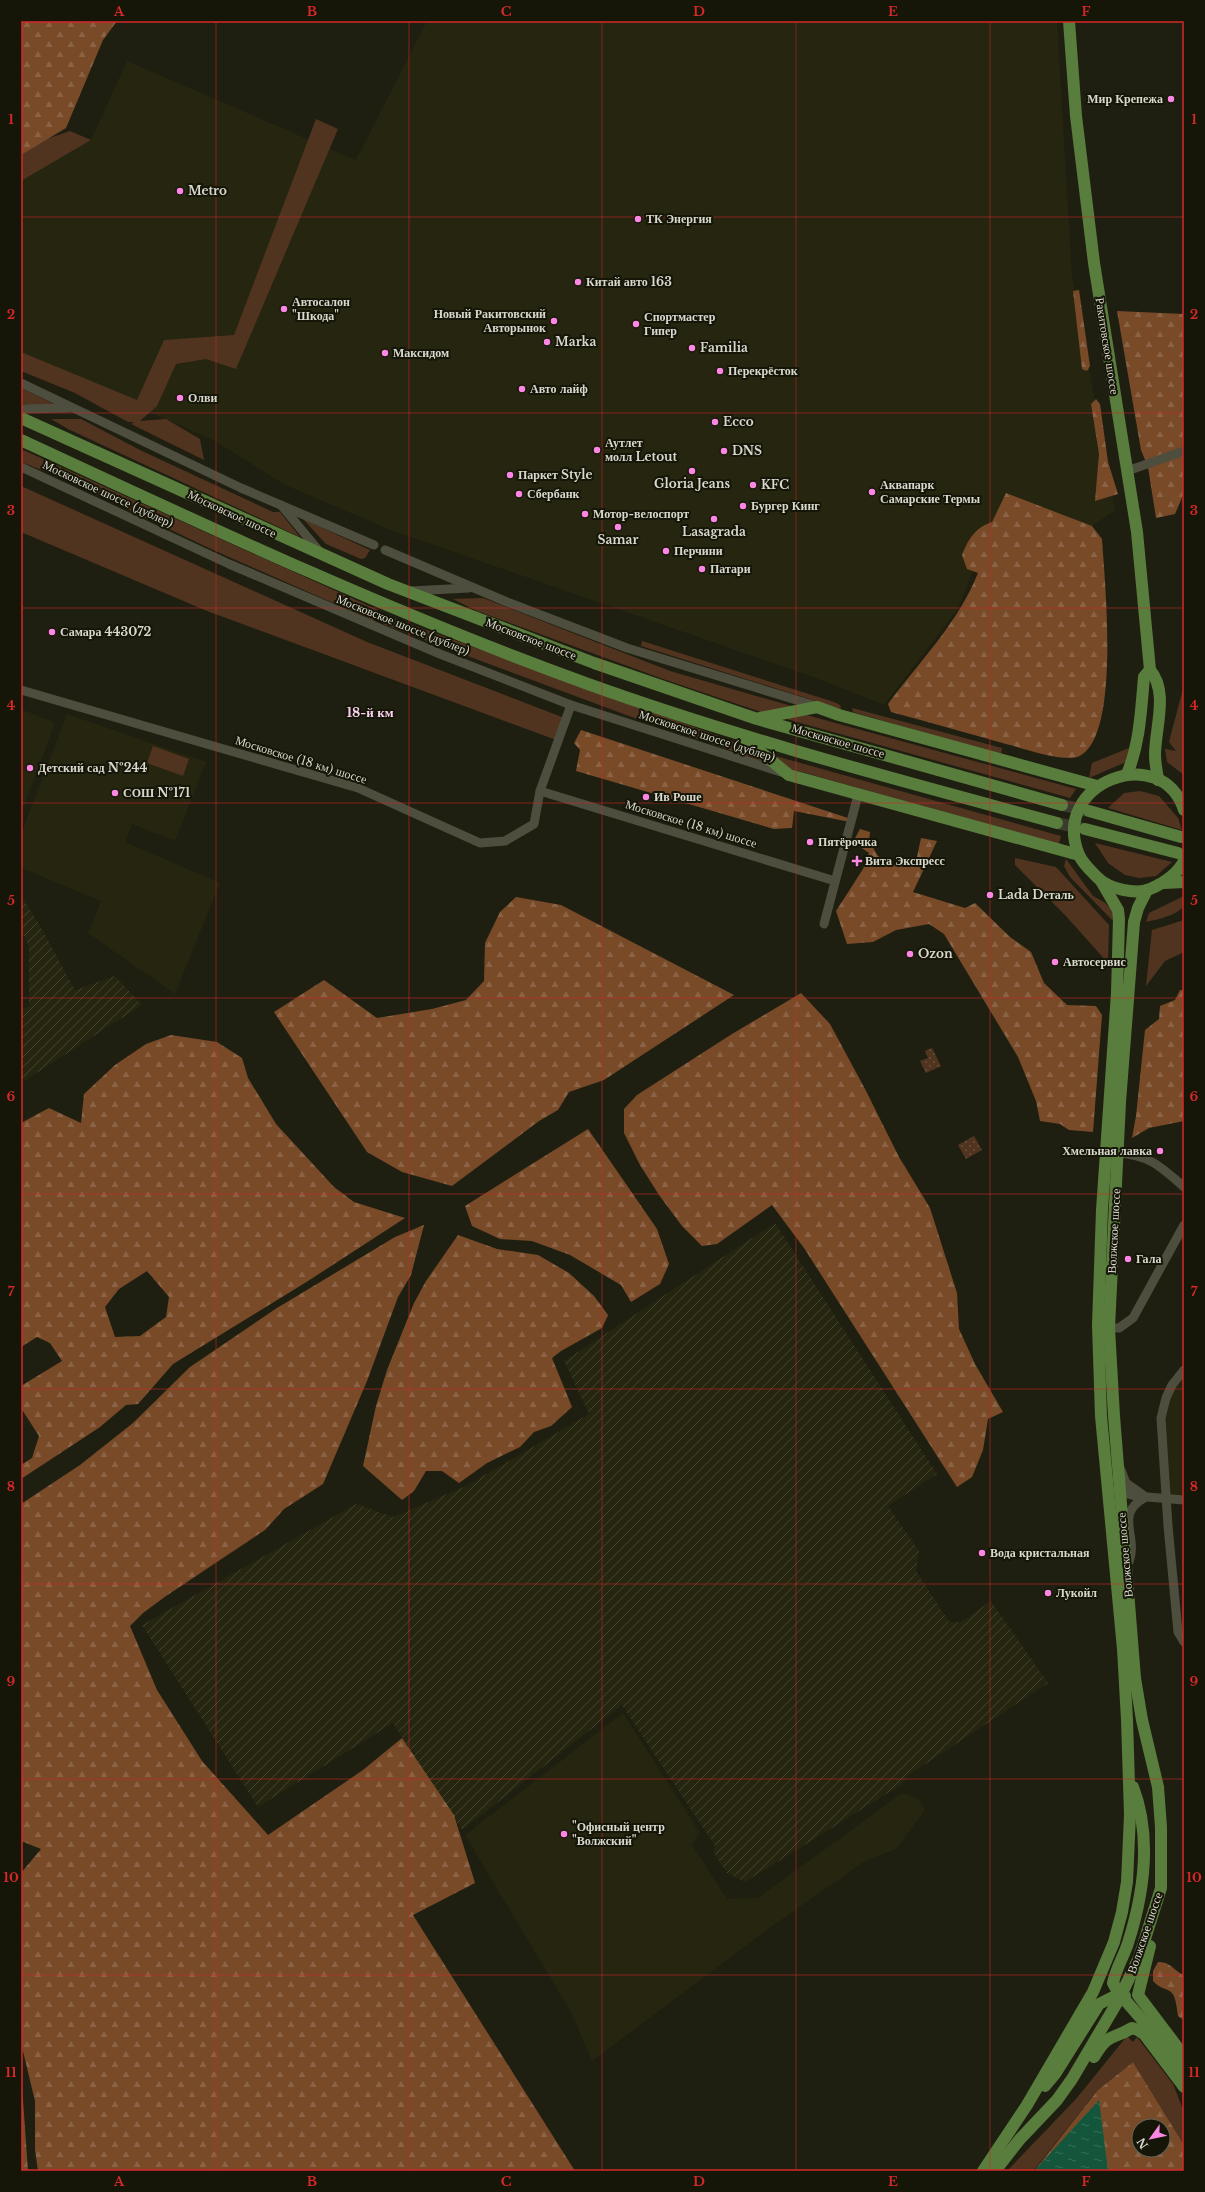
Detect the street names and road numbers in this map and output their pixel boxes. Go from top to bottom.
street label: Ракитовское шоссе [1092,296,1123,396]
street label: Московское шоссе (дублер) [41,457,176,530]
street label: Московское шоссе [186,486,279,541]
street label: Московское шоссе (дублер) [334,591,472,658]
street label: Московское шоссе [484,614,579,663]
street label: Московское шоссе (дублер) [637,706,777,765]
street label: Московское шоссе [790,720,886,761]
street label: Московское (18 км) шоссе [234,732,369,787]
street label: Московское (18 км) шоссе [624,796,759,851]
street label: Волжское шоссе [1104,1188,1123,1274]
street label: Волжское шоссе [1113,1512,1136,1598]
street label: Волжское шоссе [1124,1890,1165,1975]

